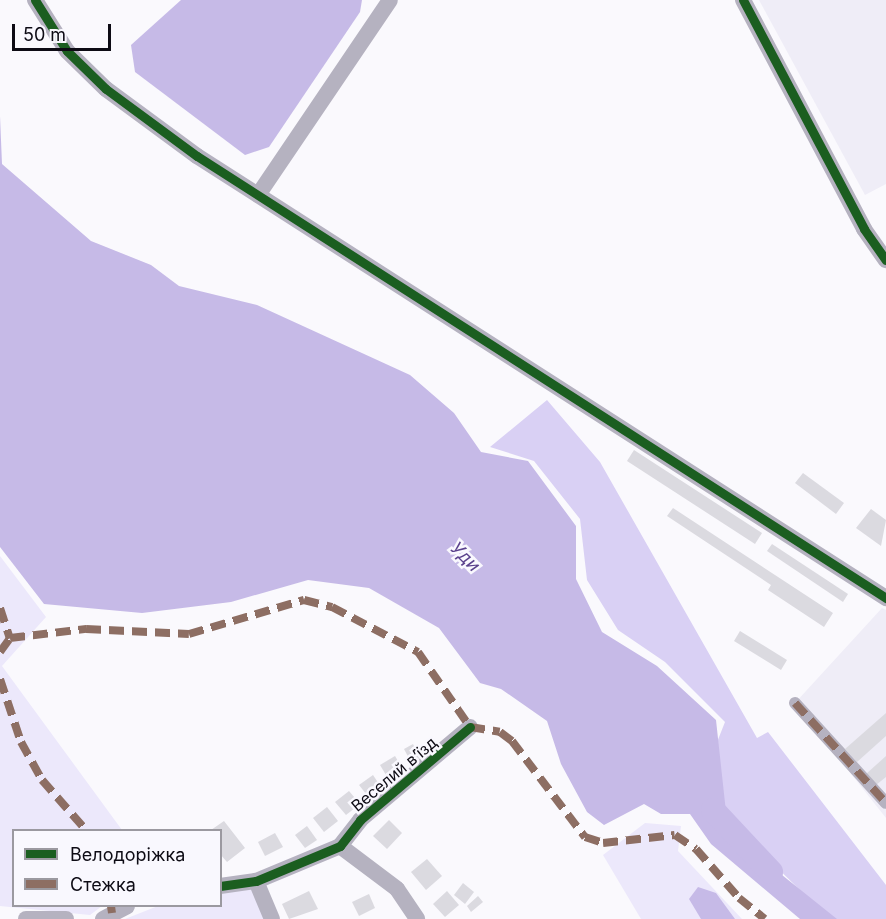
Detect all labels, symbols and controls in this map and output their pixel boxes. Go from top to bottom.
scale bar [15,12,114,50]
text: 50 m [23,24,66,45]
water label: Уди [446,538,484,576]
street label: Веселий в’їзд [347,733,441,815]
legend [12,829,222,907]
text: Велодоріжка [70,844,185,865]
text: Стежка [70,874,136,895]

